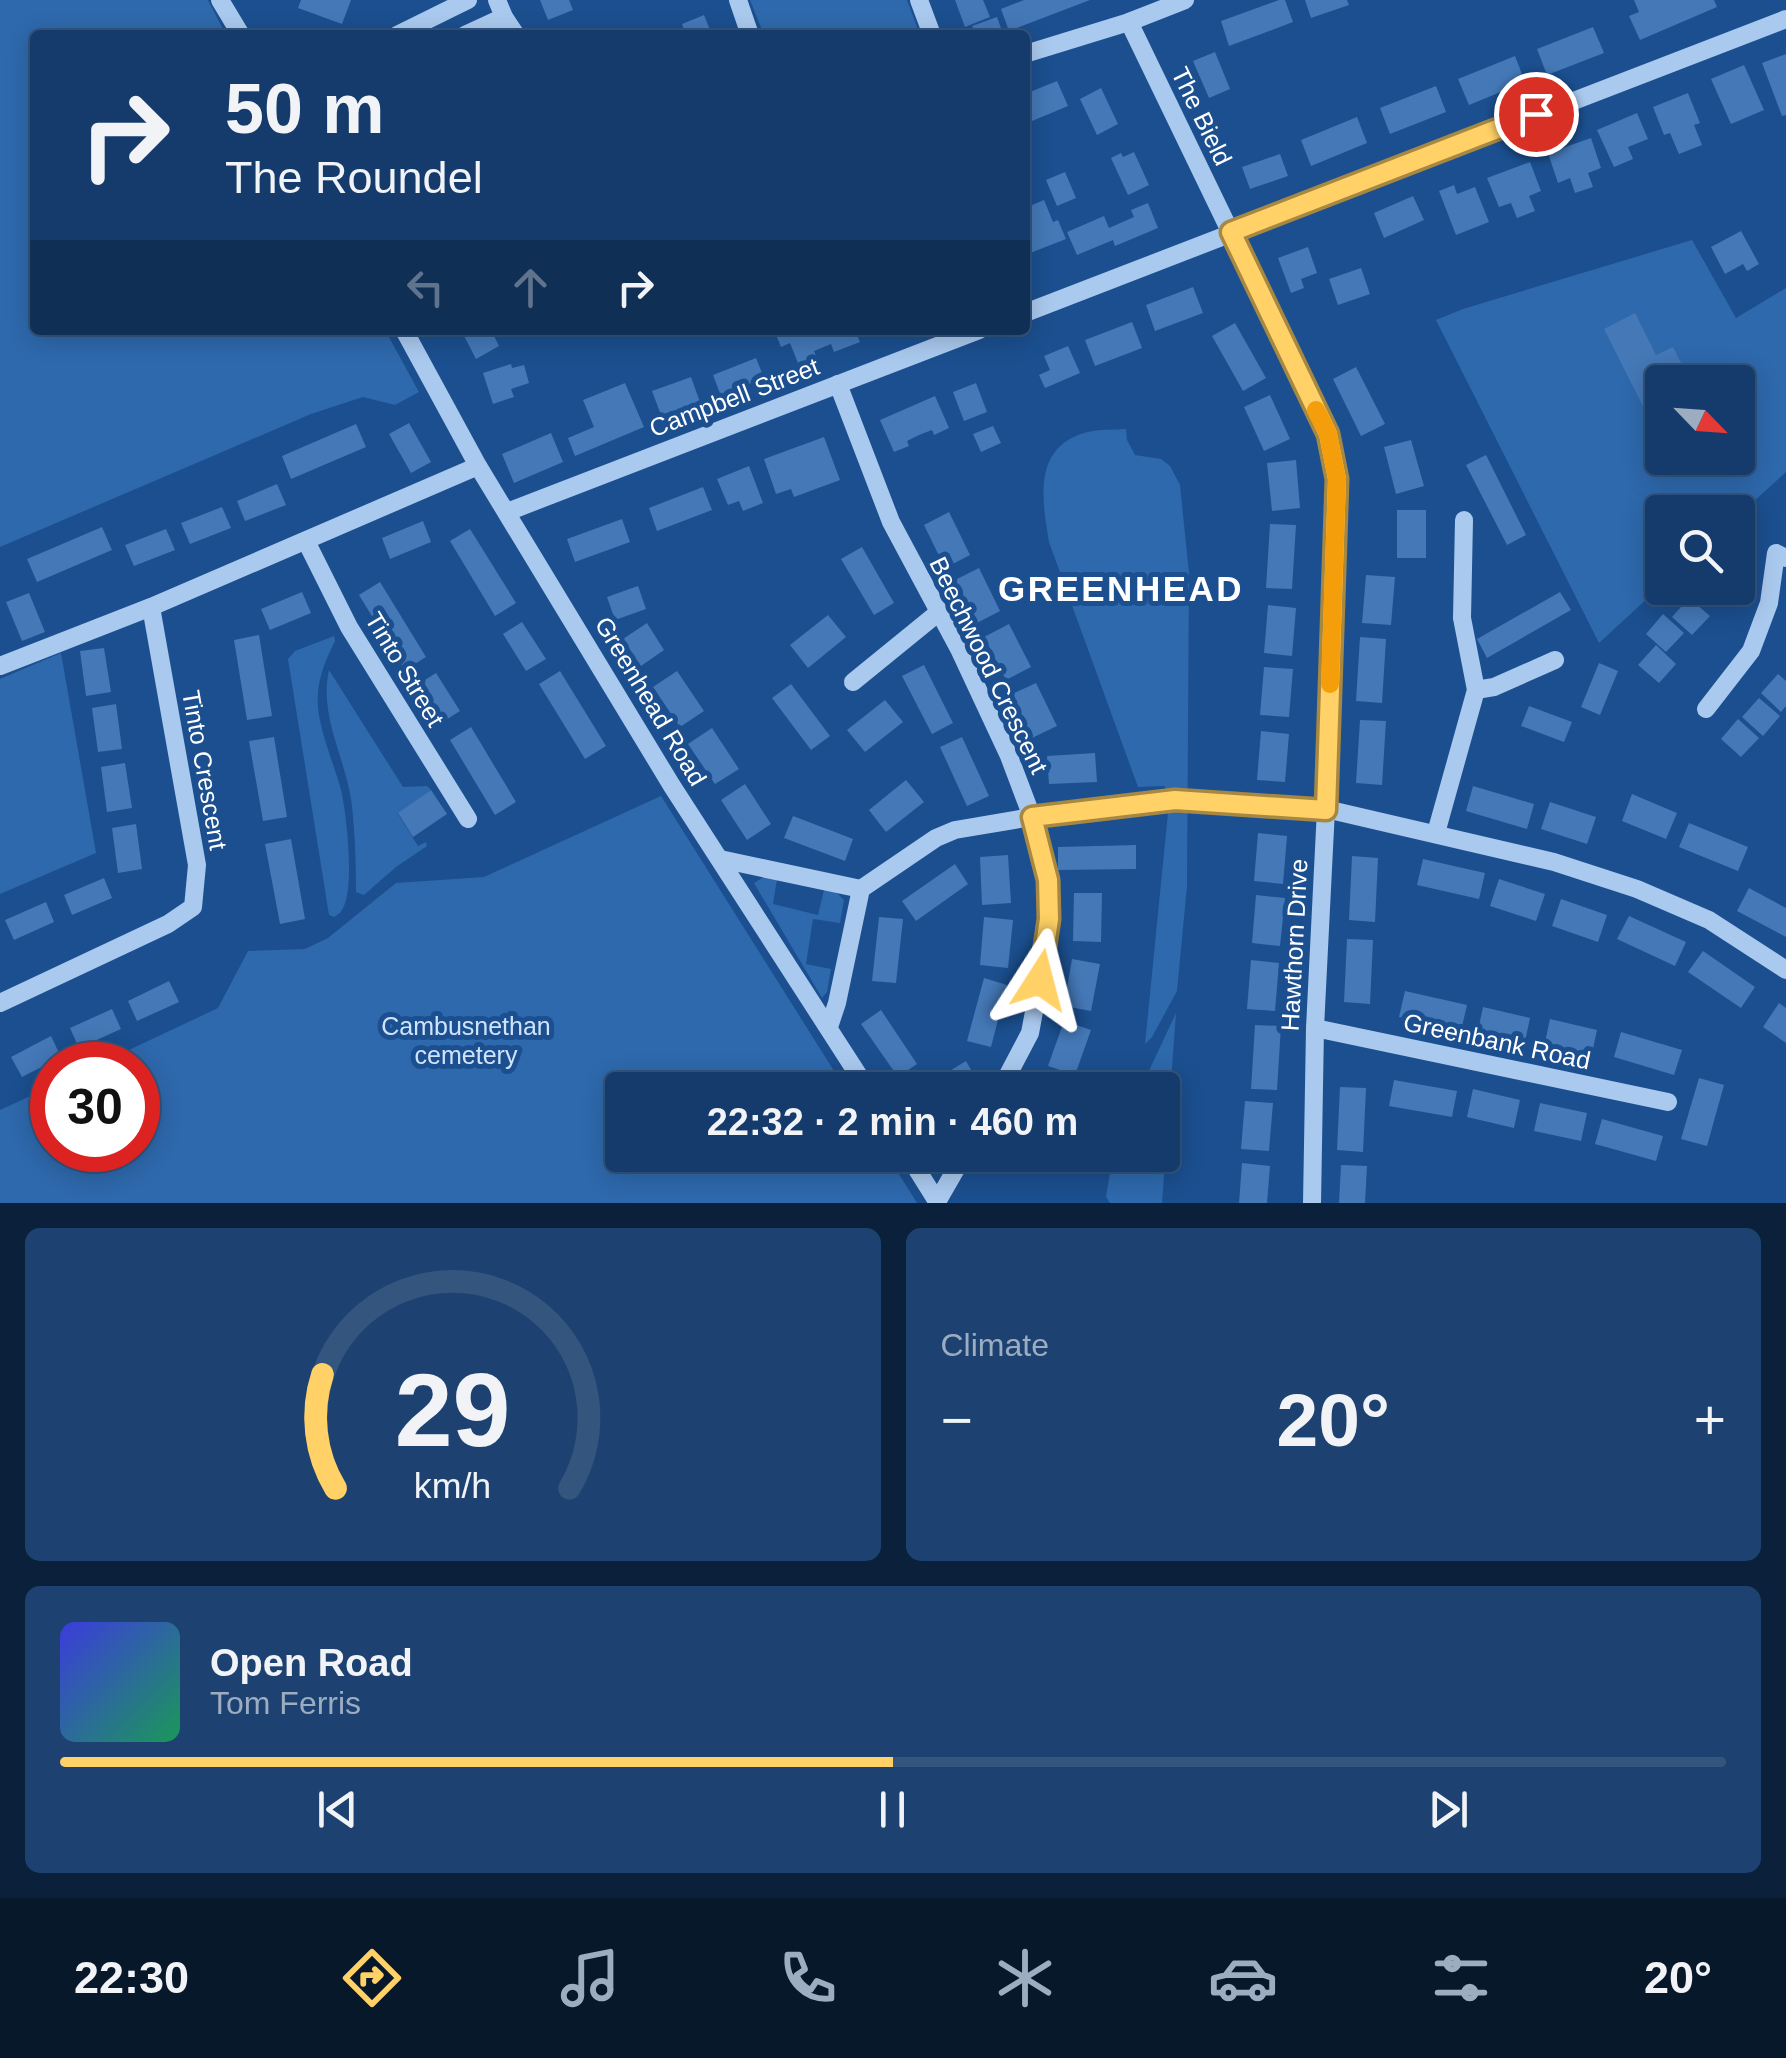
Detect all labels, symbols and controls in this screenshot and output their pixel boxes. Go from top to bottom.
street label: The Bield [1166,62,1238,170]
icon: right [60,70,190,200]
text: 50 m [225,70,385,148]
pin [1494,72,1579,157]
icon: arrive [1509,87,1564,142]
text: The Roundel [225,152,483,203]
icon: left [398,260,453,315]
icon: ahead [503,260,558,315]
icon: right [608,260,663,315]
street label: Campbell Street [645,352,823,442]
north arrow [1645,365,1755,475]
map controls [1645,365,1755,605]
button: search [1645,495,1755,605]
street label: Beechwood Crescent [924,552,1054,778]
district label: GREENHEAD [998,569,1244,608]
street label: Tinto Street [360,607,450,731]
street label: Greenhead Road [590,612,712,790]
street label: Tinto Crescent [177,688,233,852]
street label: Hawthorn Drive [1276,858,1312,1032]
position arrow [988,928,1092,1032]
street label: Greenbank Road [1401,1008,1593,1074]
park label: Cambusnethan cemetery [381,1012,551,1069]
speed limit sign: 30 [30,1042,160,1172]
text: 22:32 · 2 min · 460 m [707,1101,1078,1143]
text: Climate [941,1327,1049,1363]
text: 29 [395,1352,511,1468]
text: 20° [1277,1378,1390,1462]
text: − [941,1389,973,1451]
text: + [1694,1389,1726,1451]
text: km/h [414,1466,491,1506]
text: Open Road [210,1642,413,1684]
text: Tom Ferris [210,1685,361,1721]
icon: previous [310,1782,365,1837]
icon: pause [865,1782,920,1837]
icon: next [1421,1782,1476,1837]
icon: directions [337,1943,407,2013]
icon: music [555,1943,625,2013]
icon: phone [773,1943,843,2013]
icon: climate [990,1943,1060,2013]
icon: car [1208,1943,1278,2013]
icon: filters [1426,1943,1496,2013]
text: 22:30 [74,1952,189,2003]
text: 20° [1644,1952,1712,2003]

